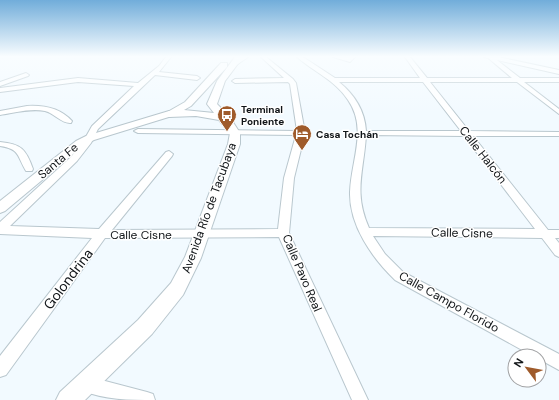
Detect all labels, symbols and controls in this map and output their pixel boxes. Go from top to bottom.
place label: Terminal Poniente [241,103,284,128]
bus stop icon: Terminal Poniente [216,104,238,132]
hotel icon: Casa Tochán [291,123,313,151]
street label: Calle Halcón [456,123,511,187]
place label: Casa Tochán [316,128,378,141]
street label: Santa Fe [35,139,82,182]
street label: Avenida Río de Tacubaya [178,141,240,275]
street label: Calle Cisne [431,224,493,242]
street label: Calle Cisne [110,227,172,243]
street label: Calle Pavo Real [278,232,326,314]
street label: Golondrina [39,245,97,313]
street label: Calle Campo Florido [396,268,502,336]
north arrow [507,348,547,388]
text: N [510,356,527,370]

